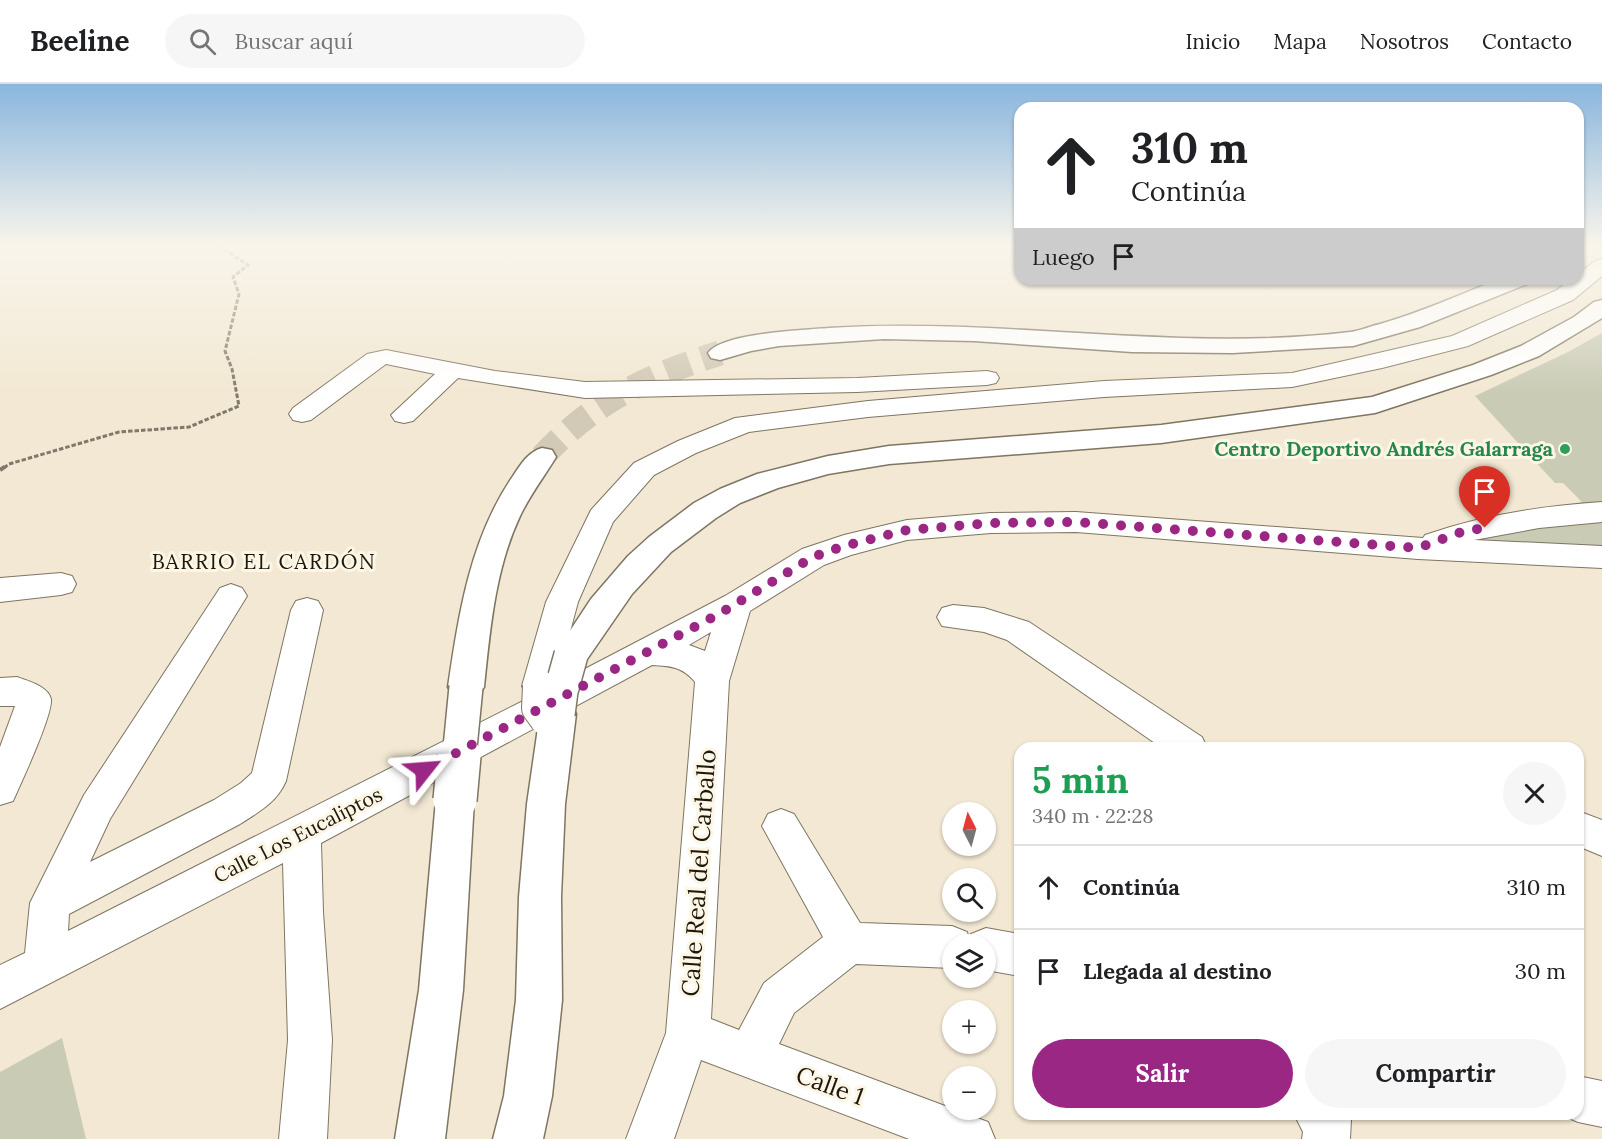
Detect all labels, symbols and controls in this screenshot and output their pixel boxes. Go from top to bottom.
search box [165,14,585,68]
text: Beeline [30,23,129,59]
icon: search [186,25,219,58]
text: Buscar aquí [234,27,353,55]
text: Inicio [1185,28,1240,55]
text: Mapa [1273,28,1327,55]
text: Nosotros [1360,28,1449,55]
text: Contacto [1482,28,1572,55]
text: 310 m [1131,121,1248,175]
icon: ahead [1032,126,1110,204]
text: Continúa [1131,174,1246,208]
icon: arrive [1107,240,1140,273]
text: Luego [1032,243,1095,271]
place label: Centro Deportivo Andrés Galarraga [1214,436,1554,461]
marker: Centro Deportivo Andrés Galarraga [1558,442,1572,456]
pin [1459,466,1510,528]
icon: arrive [1468,475,1501,508]
district label: BARRIO EL CARDÓN [152,548,376,575]
position arrow [392,738,456,802]
street label: Calle Real del Carballo [674,748,723,998]
text: 5 min [1032,757,1129,803]
button: close [1503,762,1566,825]
street label: Calle Los Eucaliptos [209,781,386,888]
north arrow [942,802,996,856]
map controls [942,802,996,1120]
text: 340 m · 22:28 [1032,803,1154,828]
button: search [942,868,996,922]
icon: ahead [1032,871,1065,904]
text: Continúa [1083,873,1180,901]
text: 310 m [1507,873,1566,901]
button: layers [942,934,996,988]
icon: arrive [1032,955,1065,988]
text: Llegada al destino [1083,957,1272,985]
text: 30 m [1515,957,1566,985]
button: + [942,1000,996,1054]
button: Salir [1032,1039,1293,1108]
button: Compartir [1305,1039,1566,1108]
street label: Calle 1 [792,1059,868,1112]
button: − [942,1066,996,1120]

